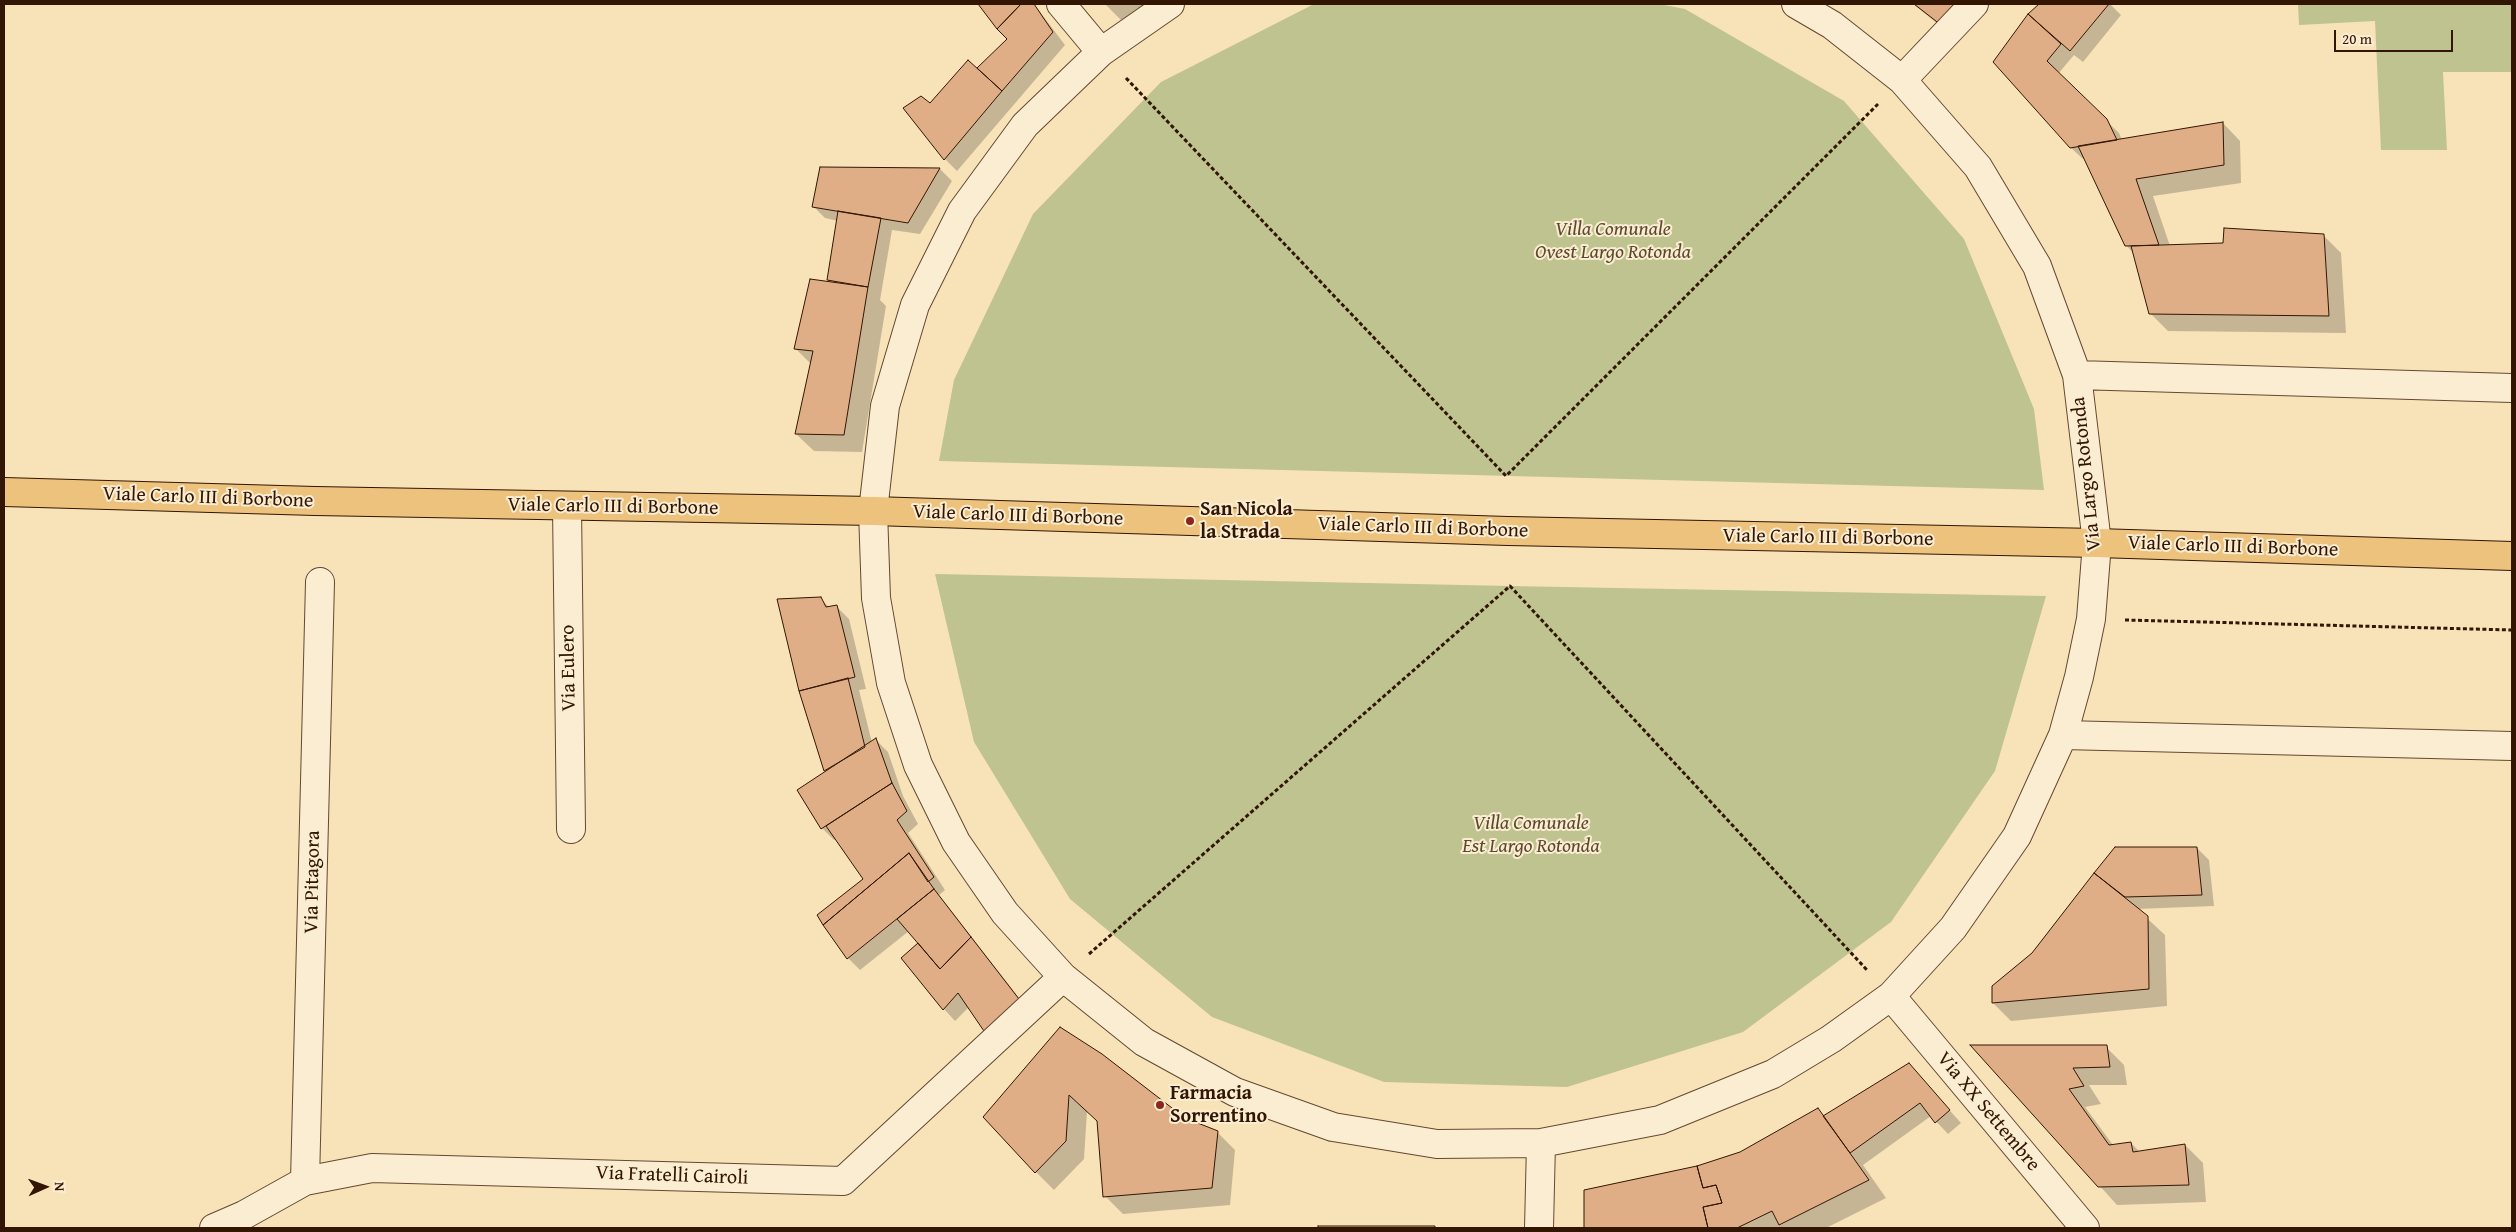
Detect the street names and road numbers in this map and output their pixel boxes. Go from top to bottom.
street label: Via Largo Rotonda [2067,396,2107,552]
street label: Viale Carlo III di Borbone [102,482,314,514]
street label: Viale Carlo III di Borbone [507,493,719,521]
street label: Viale Carlo III di Borbone [912,500,1124,532]
street label: Viale Carlo III di Borbone [1317,512,1529,544]
street label: Viale Carlo III di Borbone [1722,524,1934,552]
street label: Viale Carlo III di Borbone [2127,531,2339,563]
street label: Via Eulero [556,624,582,712]
street label: Via Pitagora [300,830,326,934]
street label: Via XX Settembre [1931,1047,2045,1177]
street label: Via Fratelli Cairoli [595,1161,749,1191]

